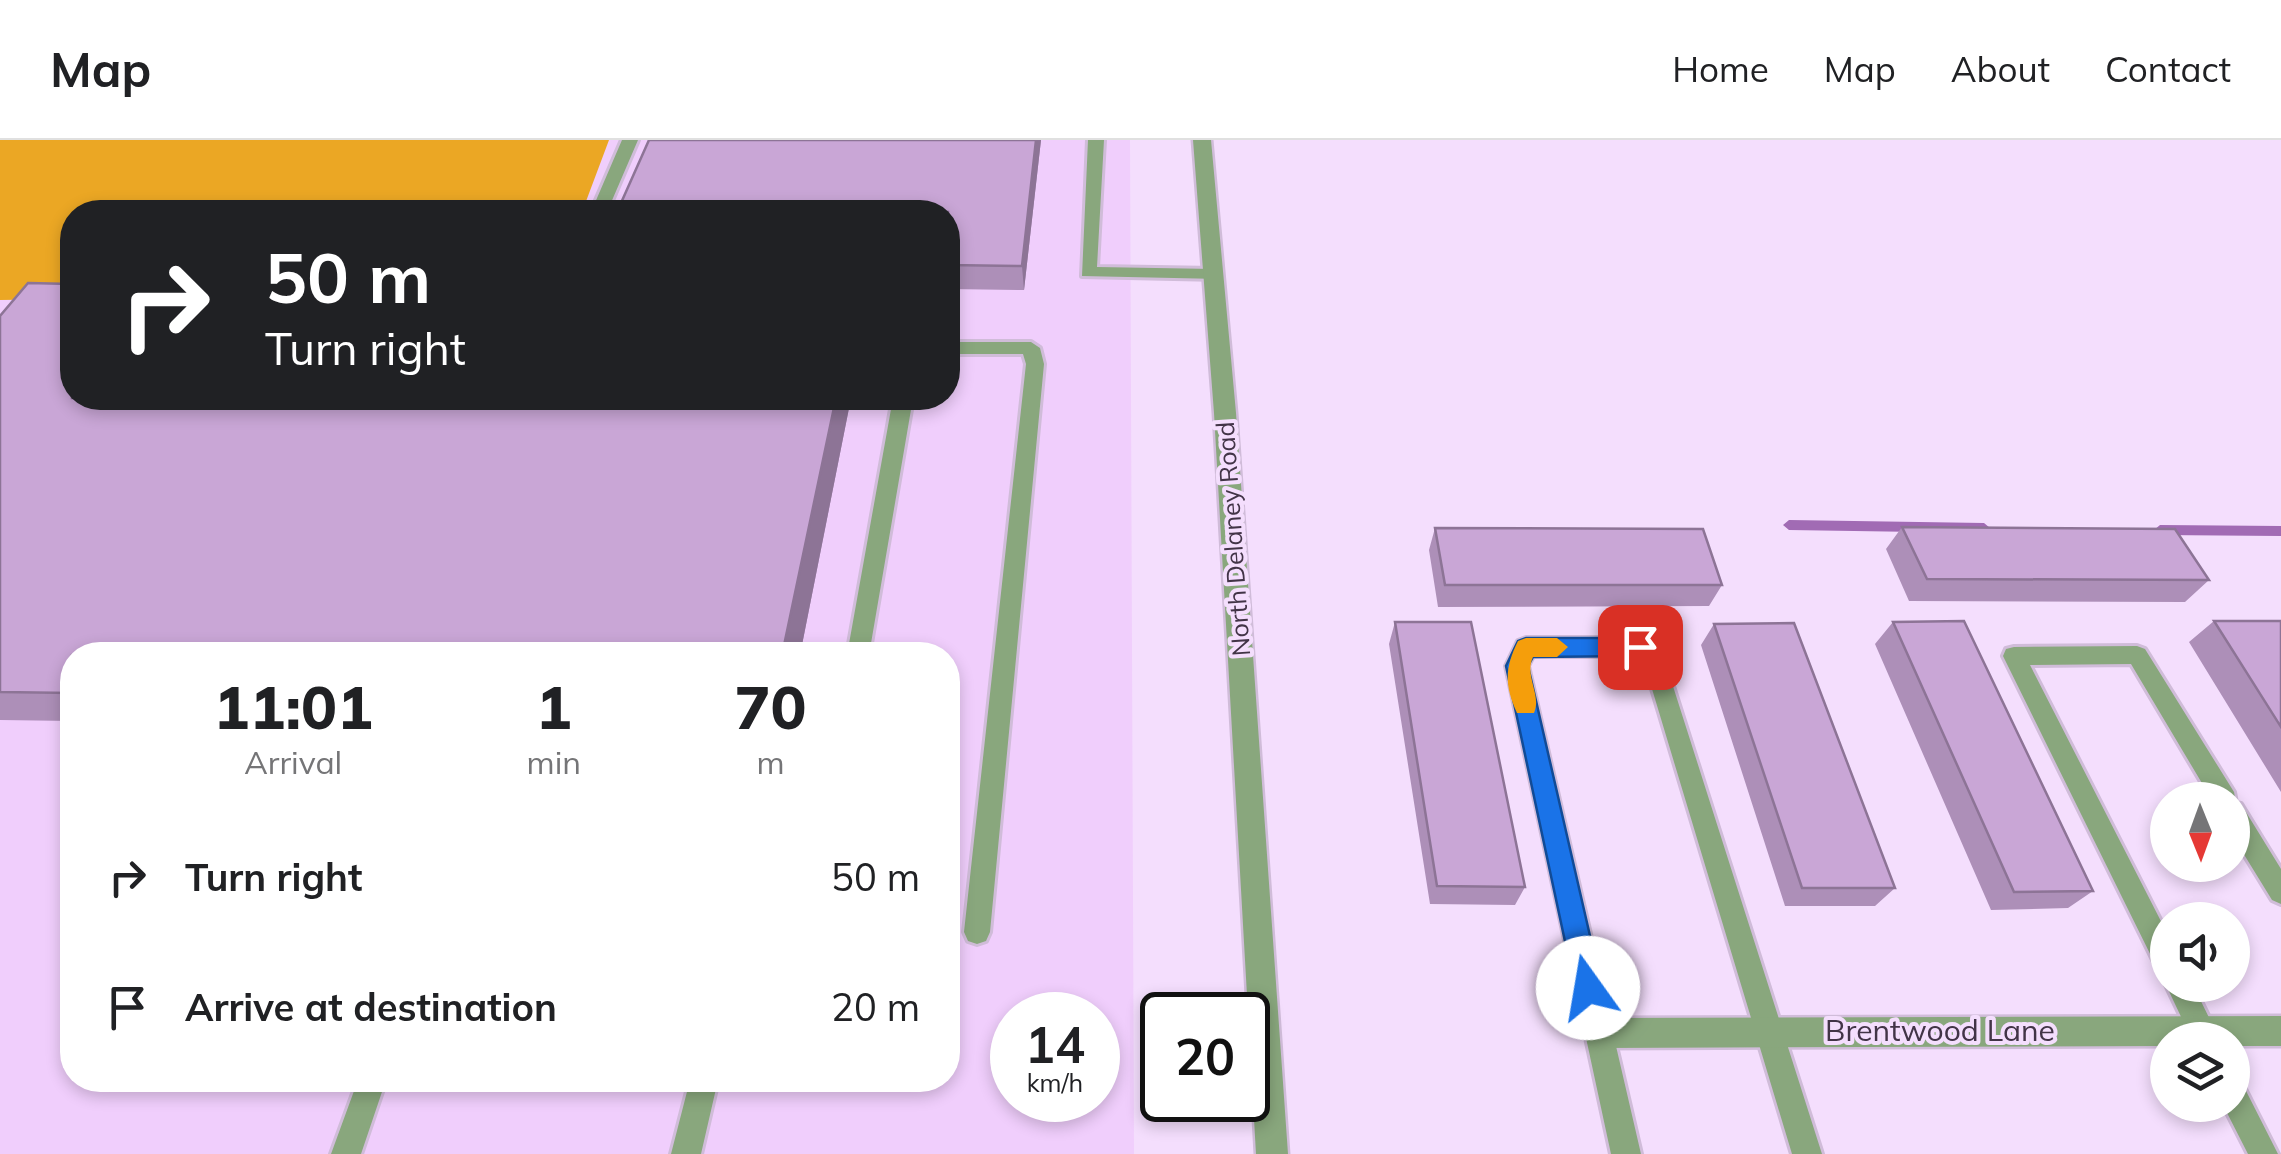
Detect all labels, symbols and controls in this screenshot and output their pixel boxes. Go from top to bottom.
text: Map [50,39,151,99]
text: Home [1672,47,1769,91]
text: Map [1824,47,1896,91]
text: About [1951,47,2050,91]
text: Contact [2105,47,2231,91]
text: 50 m [265,233,431,321]
icon: right [100,240,230,370]
text: Turn right [265,320,466,376]
street label: North Delaney Road [1209,421,1256,657]
pin [1598,605,1683,690]
icon: arrive [1613,620,1668,675]
text: 11:01 [213,669,373,744]
text: 1 [536,669,572,744]
text: 70 [734,669,806,744]
text: Arrival [244,742,342,782]
text: min [527,742,581,782]
text: m [756,742,785,782]
north arrow [2150,782,2250,882]
map controls [2150,782,2250,1122]
icon: right [100,850,155,905]
text: Turn right [185,853,362,901]
text: 50 m [831,853,920,901]
button: sound [2150,902,2250,1002]
position arrow [1536,936,1640,1040]
icon: arrive [100,980,155,1035]
text: Arrive at destination [185,983,557,1031]
text: 20 m [831,983,920,1031]
speed limit sign: 20 [1140,992,1270,1122]
street label: Brentwood Lane [1825,1011,2055,1049]
text: 14 [1025,1013,1085,1076]
button: layers [2150,1022,2250,1122]
text: km/h [1027,1067,1083,1098]

